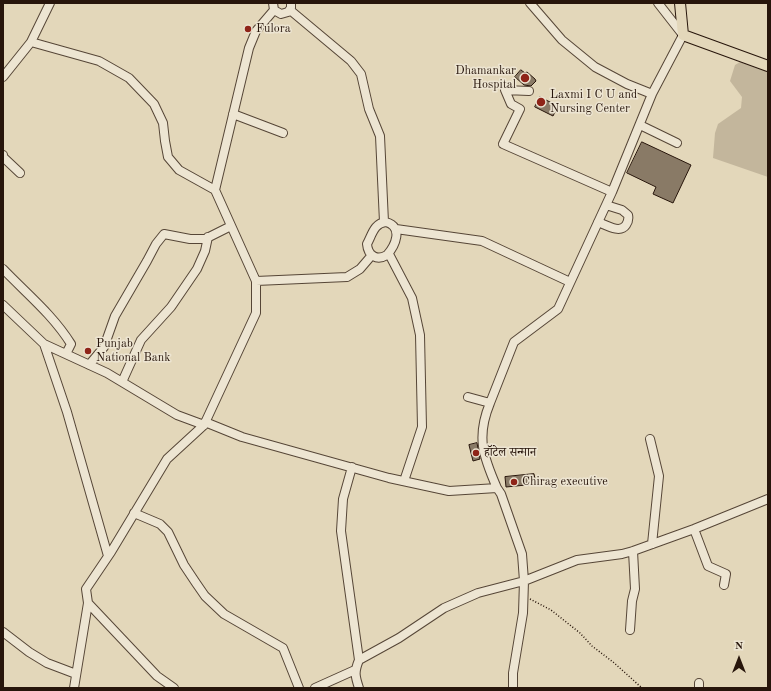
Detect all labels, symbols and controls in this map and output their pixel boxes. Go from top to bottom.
place label: Fulora [256,22,291,36]
marker: Fulora [243,24,253,34]
place label: Dhamankar Hospital [455,64,516,92]
marker: Dhamankar Hospital [519,72,531,84]
place label: Laxmi I C U and Nursing Center [550,88,637,116]
marker: Laxmi I C U and Nursing Center [535,96,547,108]
place label: Punjab National Bank [96,337,170,365]
marker: Punjab National Bank [83,346,93,356]
place label: हॉटेल सन्मान [484,446,536,460]
marker: हॉटेल सन्मान [471,448,481,458]
place label: Chirag executive [522,475,608,489]
marker: Chirag executive [509,477,519,487]
north arrow [719,639,759,679]
text: N [735,641,743,652]

